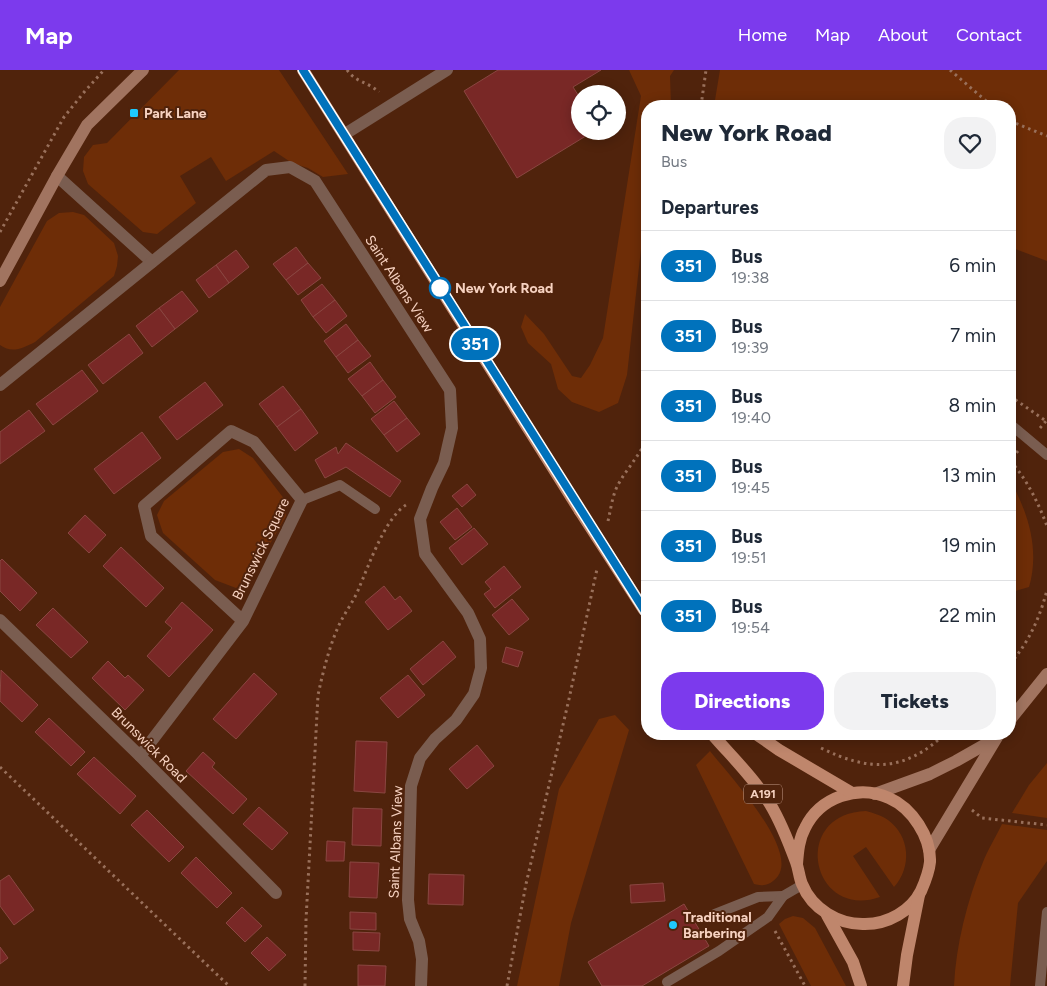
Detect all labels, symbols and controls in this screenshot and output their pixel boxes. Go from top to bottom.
text: Map [25,21,73,50]
text: Home [738,24,787,46]
text: Map [815,24,850,46]
text: About [878,24,928,46]
text: Contact [956,24,1022,46]
map controls [571,85,626,140]
button: locate [571,85,626,140]
place label: Park Lane [144,105,207,122]
marker: Park Lane [128,107,140,119]
button: heart [944,117,996,169]
text: New York Road [661,118,832,147]
text: Bus [661,152,687,171]
text: Departures [661,196,759,219]
street label: Saint Albans View [361,232,437,336]
text: Bus [731,245,762,268]
text: 6 min [949,254,996,277]
text: 351 [674,255,703,277]
text: 19:38 [731,268,769,287]
marker: New York Road [429,277,451,299]
place label: New York Road [455,280,553,297]
text: Bus [731,315,762,338]
text: 7 min [950,324,996,347]
text: 351 [674,325,703,347]
line badge: 351 [446,328,504,360]
text: 351 [461,333,489,355]
text: 19:39 [731,338,768,357]
text: Bus [731,385,762,408]
text: 8 min [948,394,996,417]
text: 351 [674,395,703,417]
text: 19:40 [731,408,771,427]
text: Bus [731,455,762,478]
text: 13 min [942,464,996,487]
text: 351 [674,465,703,487]
text: 19:45 [731,478,770,497]
street label: Brunswick Square [229,495,293,603]
text: Bus [731,525,762,548]
text: 19 min [942,534,996,557]
text: 351 [674,535,703,557]
text: 19:51 [731,548,767,567]
text: Bus [731,595,762,618]
text: 22 min [939,604,996,627]
text: 351 [674,605,703,627]
text: 19:54 [731,618,770,637]
button: Directions [661,672,824,730]
button: Tickets [834,672,996,730]
street label: Brunswick Road [108,704,190,786]
road number: A191 [744,784,782,804]
street label: Saint Albans View [386,785,406,899]
place label: Traditional Barbering [683,909,752,942]
marker: Traditional Barbering [667,919,679,931]

